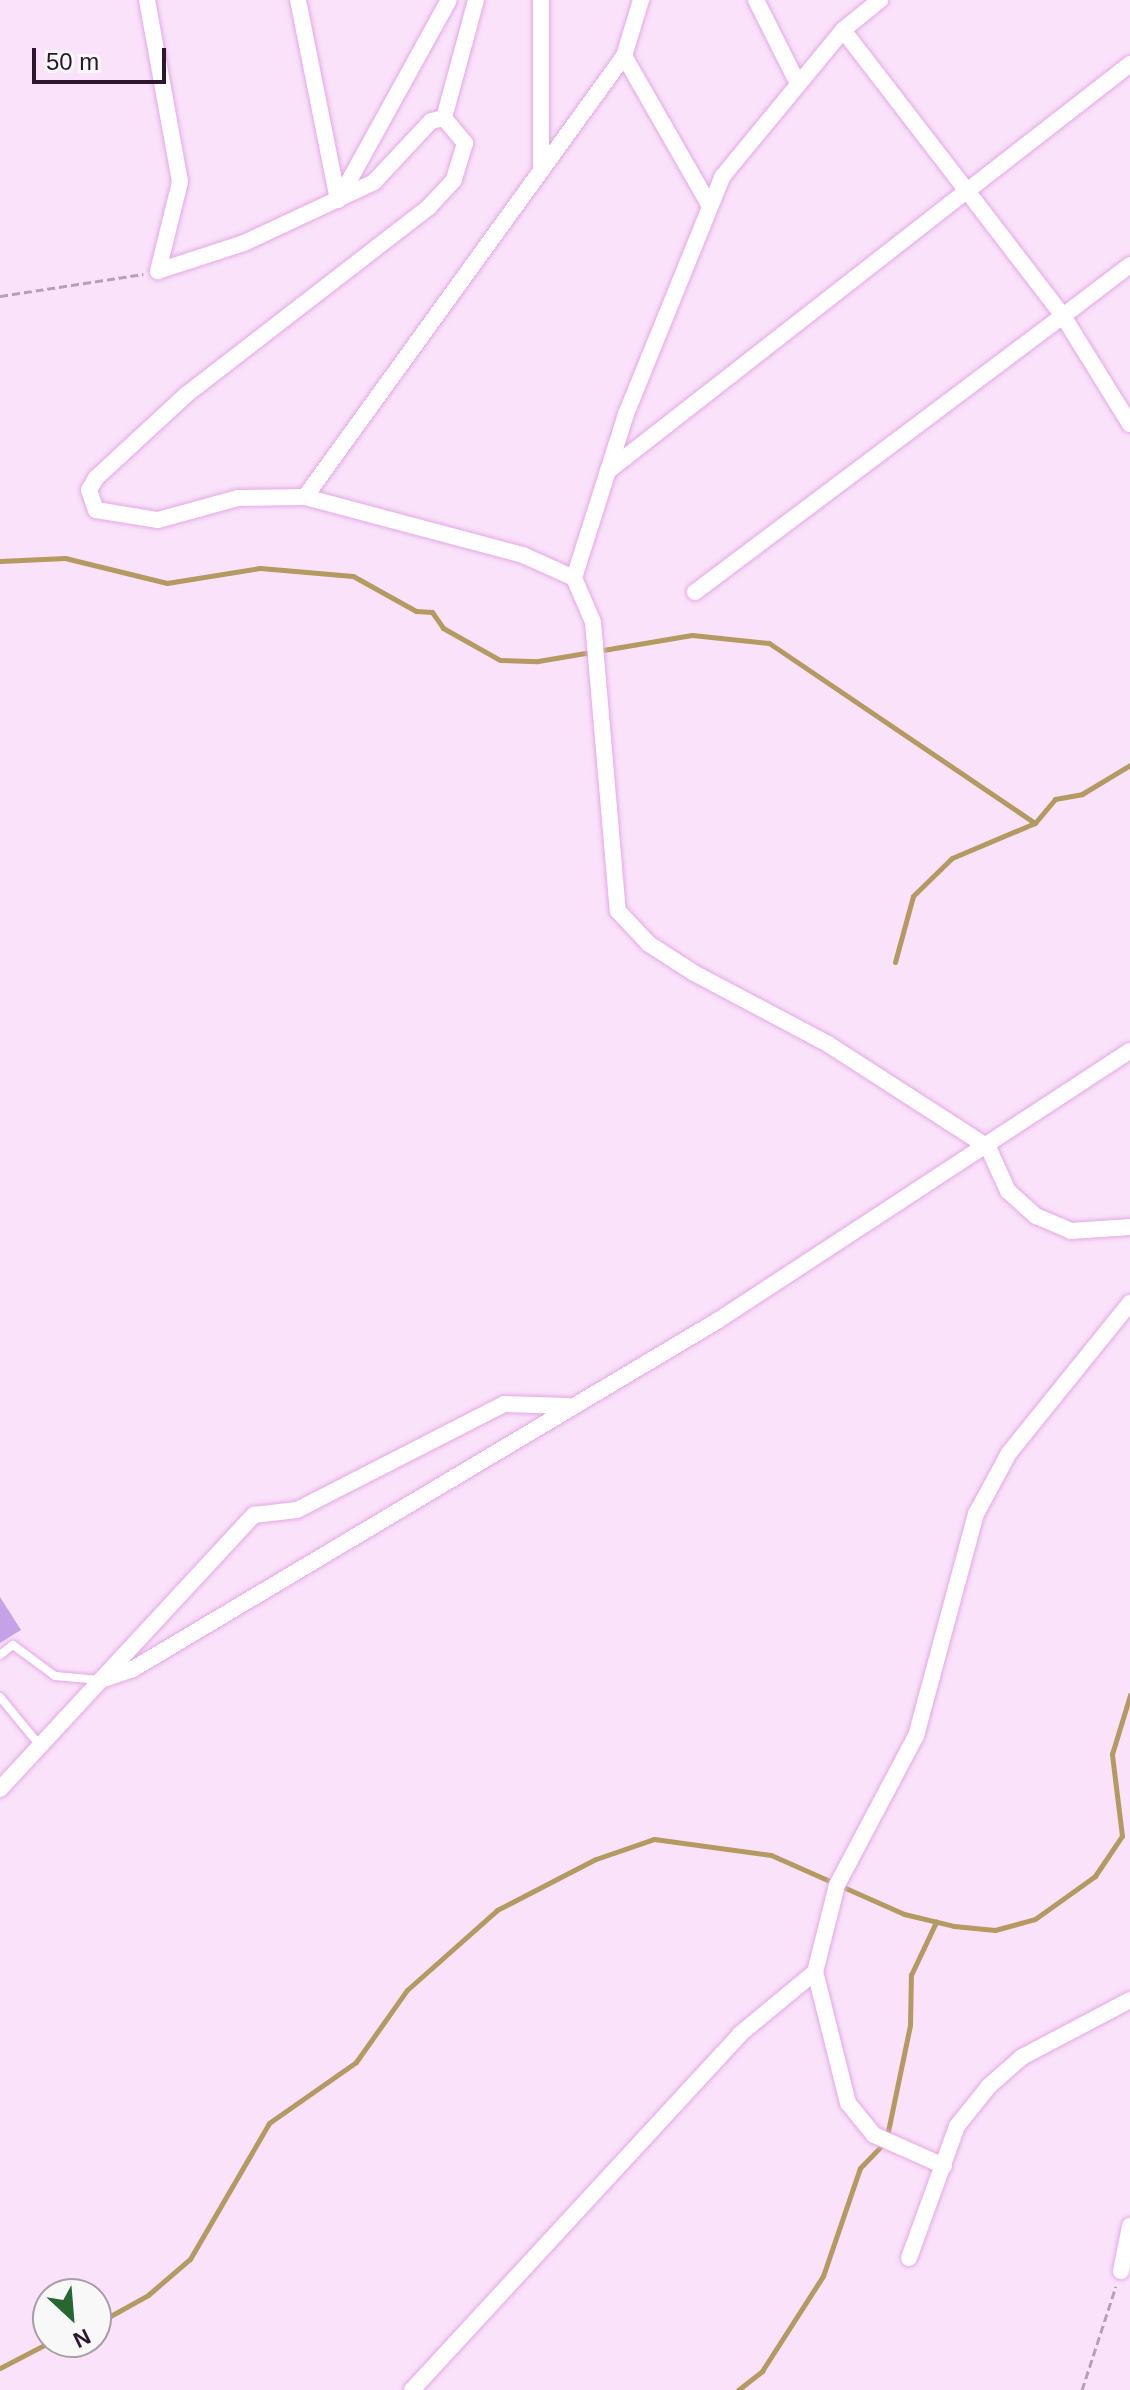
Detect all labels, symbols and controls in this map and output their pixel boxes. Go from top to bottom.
scale bar [36,32,170,82]
text: 50 m [46,48,99,75]
north arrow [32,2278,112,2358]
text: N [69,2324,94,2353]

